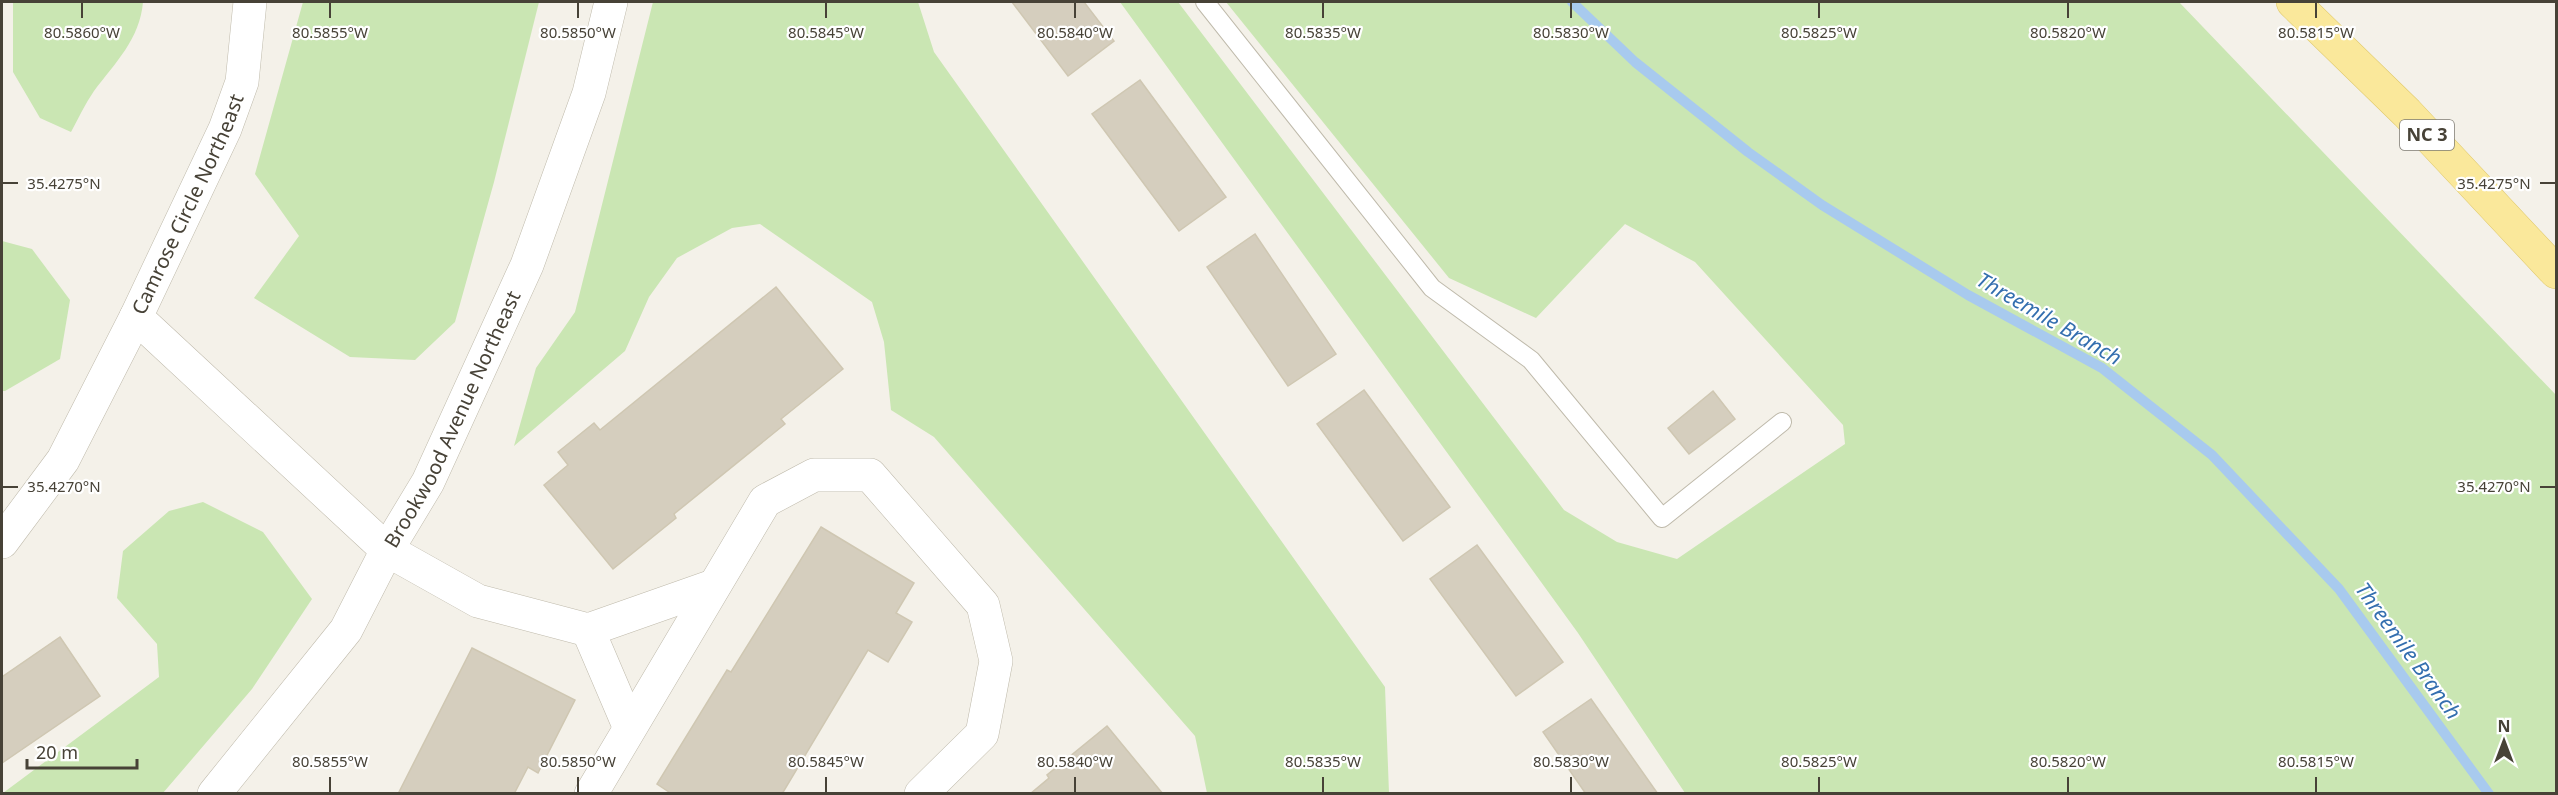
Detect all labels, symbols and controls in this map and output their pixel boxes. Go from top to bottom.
text: 80.5860°W [44,22,120,42]
text: 80.5855°W [292,22,368,42]
text: 80.5850°W [540,22,616,42]
text: 80.5845°W [788,22,864,42]
text: 80.5840°W [1037,22,1113,42]
text: 80.5835°W [1285,22,1361,42]
text: 80.5830°W [1533,22,1609,42]
text: 80.5825°W [1781,22,1857,42]
text: 80.5820°W [2030,22,2106,42]
text: 80.5815°W [2278,22,2354,42]
street label: Camrose Circle Northeast [125,90,250,319]
road number: NC 3 [2400,120,2454,150]
text: 35.4275°N [27,173,101,193]
text: 35.4275°N [2457,173,2531,193]
water label: Threemile Branch [1972,265,2127,371]
street label: Brookwood Avenue Northeast [378,286,526,552]
text: 35.4270°N [27,476,101,496]
text: 35.4270°N [2457,476,2531,496]
water label: Threemile Branch [2350,576,2468,725]
north arrow [2474,711,2534,771]
text: N [2497,715,2511,737]
scale bar [27,732,136,770]
text: 20 m [36,740,78,764]
text: 80.5855°W [292,751,368,771]
text: 80.5850°W [540,751,616,771]
text: 80.5845°W [788,751,864,771]
text: 80.5840°W [1037,751,1113,771]
text: 80.5835°W [1285,751,1361,771]
text: 80.5830°W [1533,751,1609,771]
text: 80.5825°W [1781,751,1857,771]
text: 80.5820°W [2030,751,2106,771]
text: 80.5815°W [2278,751,2354,771]

